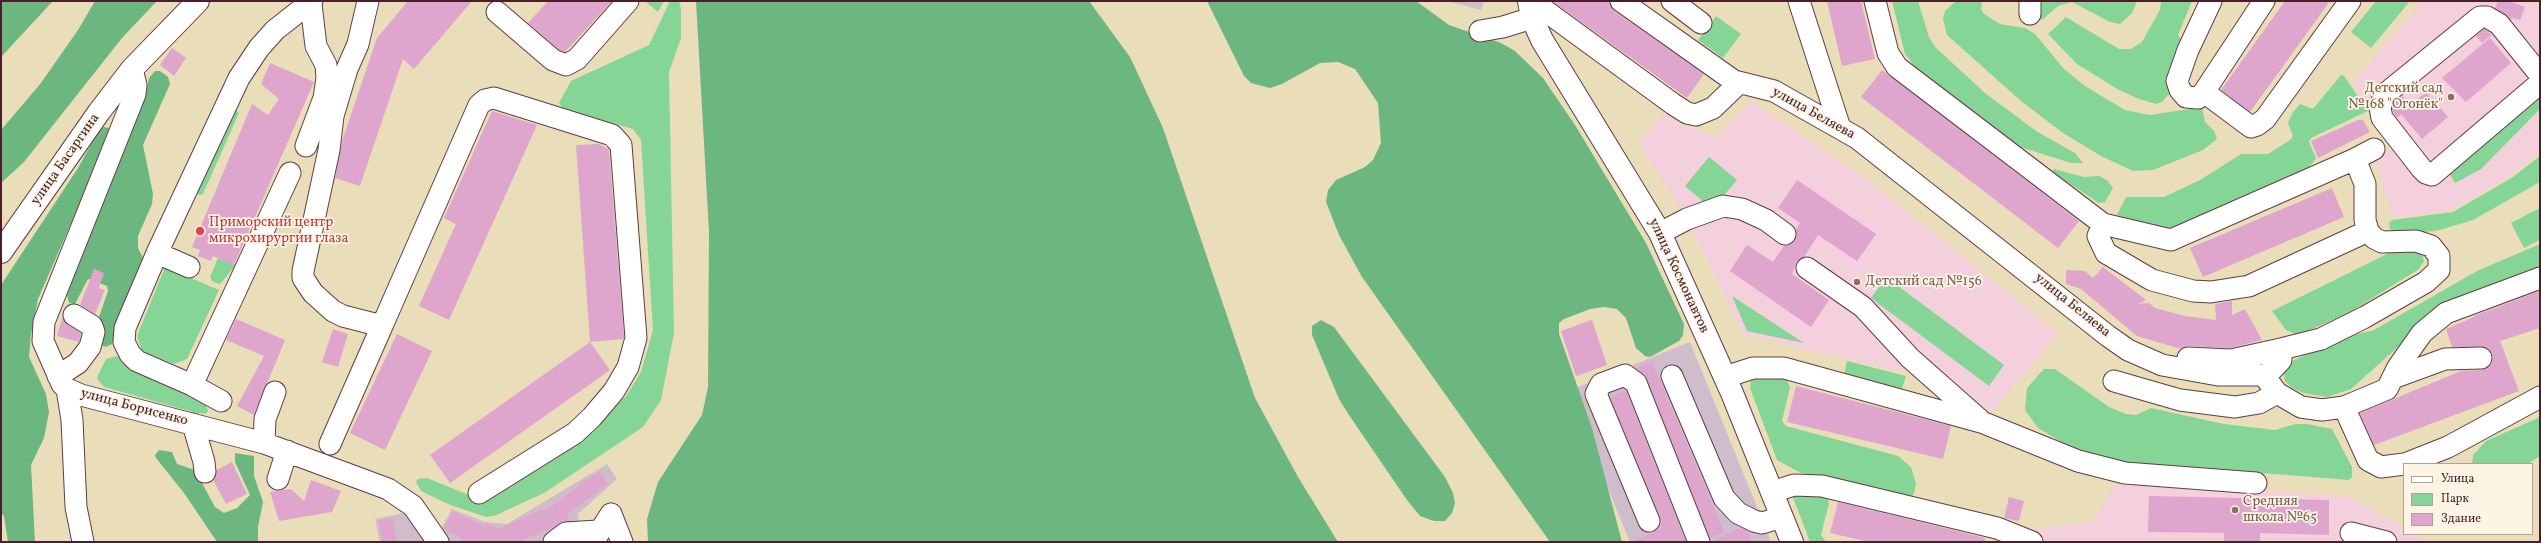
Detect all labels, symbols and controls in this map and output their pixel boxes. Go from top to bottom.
place label: Детский сад №168 "Огонёк" [2348,81,2443,114]
street label: улица Беляева [1768,84,1858,144]
marker: Детский сад №168 "Огонёк" [2446,92,2456,102]
street label: улица Басаргина [28,111,104,209]
place label: Приморский центр микрохирургии глаза [209,215,348,248]
street label: улица Космонавтов [1644,216,1712,336]
marker: Приморский центр микрохирургии глаза [194,225,206,237]
street label: улица Беляева [2031,270,2113,342]
place label: Детский сад №156 [1865,274,1982,290]
marker: Детский сад №156 [1852,277,1862,287]
street label: улица Борисенко [78,386,190,430]
legend [2403,463,2533,535]
text: Улица [2441,471,2474,487]
text: Парк [2441,491,2469,507]
place label: Средняя школа №65 [2243,494,2317,526]
marker: Средняя школа №65 [2230,505,2240,515]
text: Здание [2441,511,2481,527]

